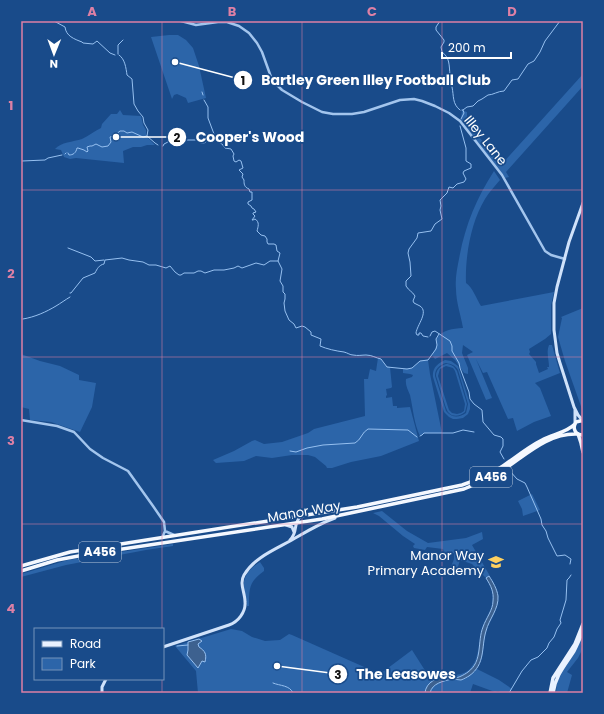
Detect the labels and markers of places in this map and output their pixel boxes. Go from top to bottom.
callout: Bartley Green Illey Football Club [233,67,498,93]
callout: Cooper's Wood [167,124,312,150]
place label: Manor Way Primary Academy [368,546,485,580]
school or university icon: Manor Way Primary Academy [487,553,505,571]
callout: The Leasowes [328,661,464,687]

